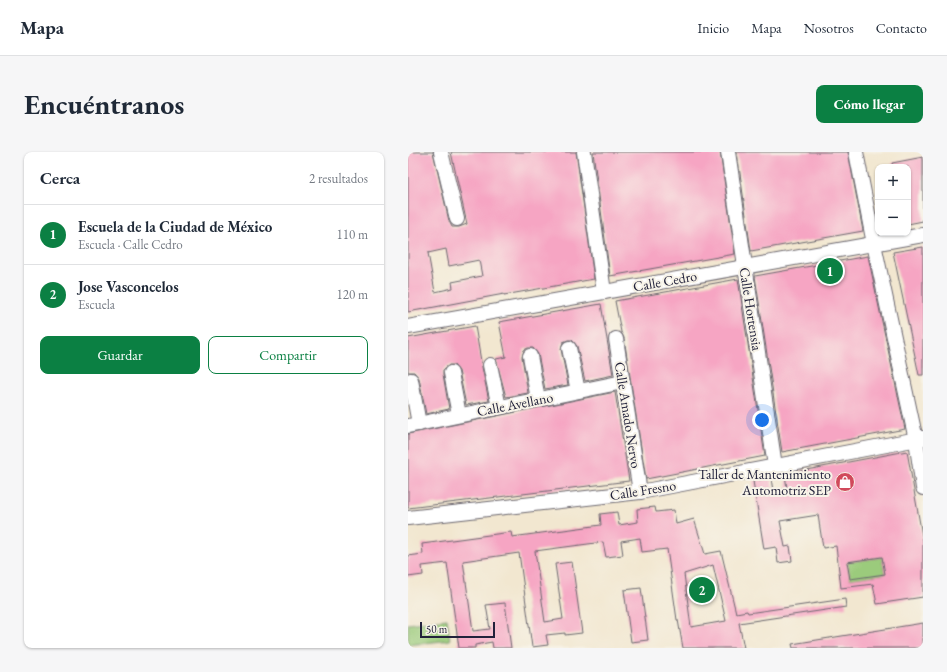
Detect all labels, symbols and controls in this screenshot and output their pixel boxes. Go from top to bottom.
text: Mapa [20,15,64,40]
text: Inicio [698,19,729,37]
text: Mapa [751,19,782,37]
text: Nosotros [804,19,854,37]
text: Contacto [876,19,927,37]
button: Cómo llegar [816,85,923,123]
text: Encuéntranos [24,86,184,122]
map controls [875,164,911,236]
button: + [875,164,911,200]
text: Cerca [40,167,80,189]
text: 2 resultados [309,170,368,187]
button: − [875,200,911,236]
text: Escuela de la Ciudad de México [78,217,272,236]
text: 1 [50,226,56,243]
text: 110 m [337,226,368,243]
text: Escuela · Calle Cedro [78,236,183,253]
pin: 1 [817,256,843,286]
street label: Calle Hortensia [736,266,767,352]
street label: Calle Cedro [632,267,698,295]
text: Jose Vasconcelos [78,277,179,296]
text: 2 [50,286,56,303]
text: 120 m [337,286,368,303]
text: Escuela [78,296,115,313]
button: Guardar [40,336,200,374]
button: Compartir [208,336,368,374]
street label: Calle Amado Nervo [611,361,645,470]
street label: Calle Avellano [475,388,555,420]
your location [752,410,772,430]
place label: Taller de Mantenimiento Automotriz SEP [698,465,831,499]
shop icon: Taller de Mantenimiento Automotriz SEP [834,471,856,493]
street label: Calle Fresno [609,476,677,504]
pin: 2 [689,575,715,605]
scale bar [420,620,495,639]
text: 50 m [426,622,447,636]

